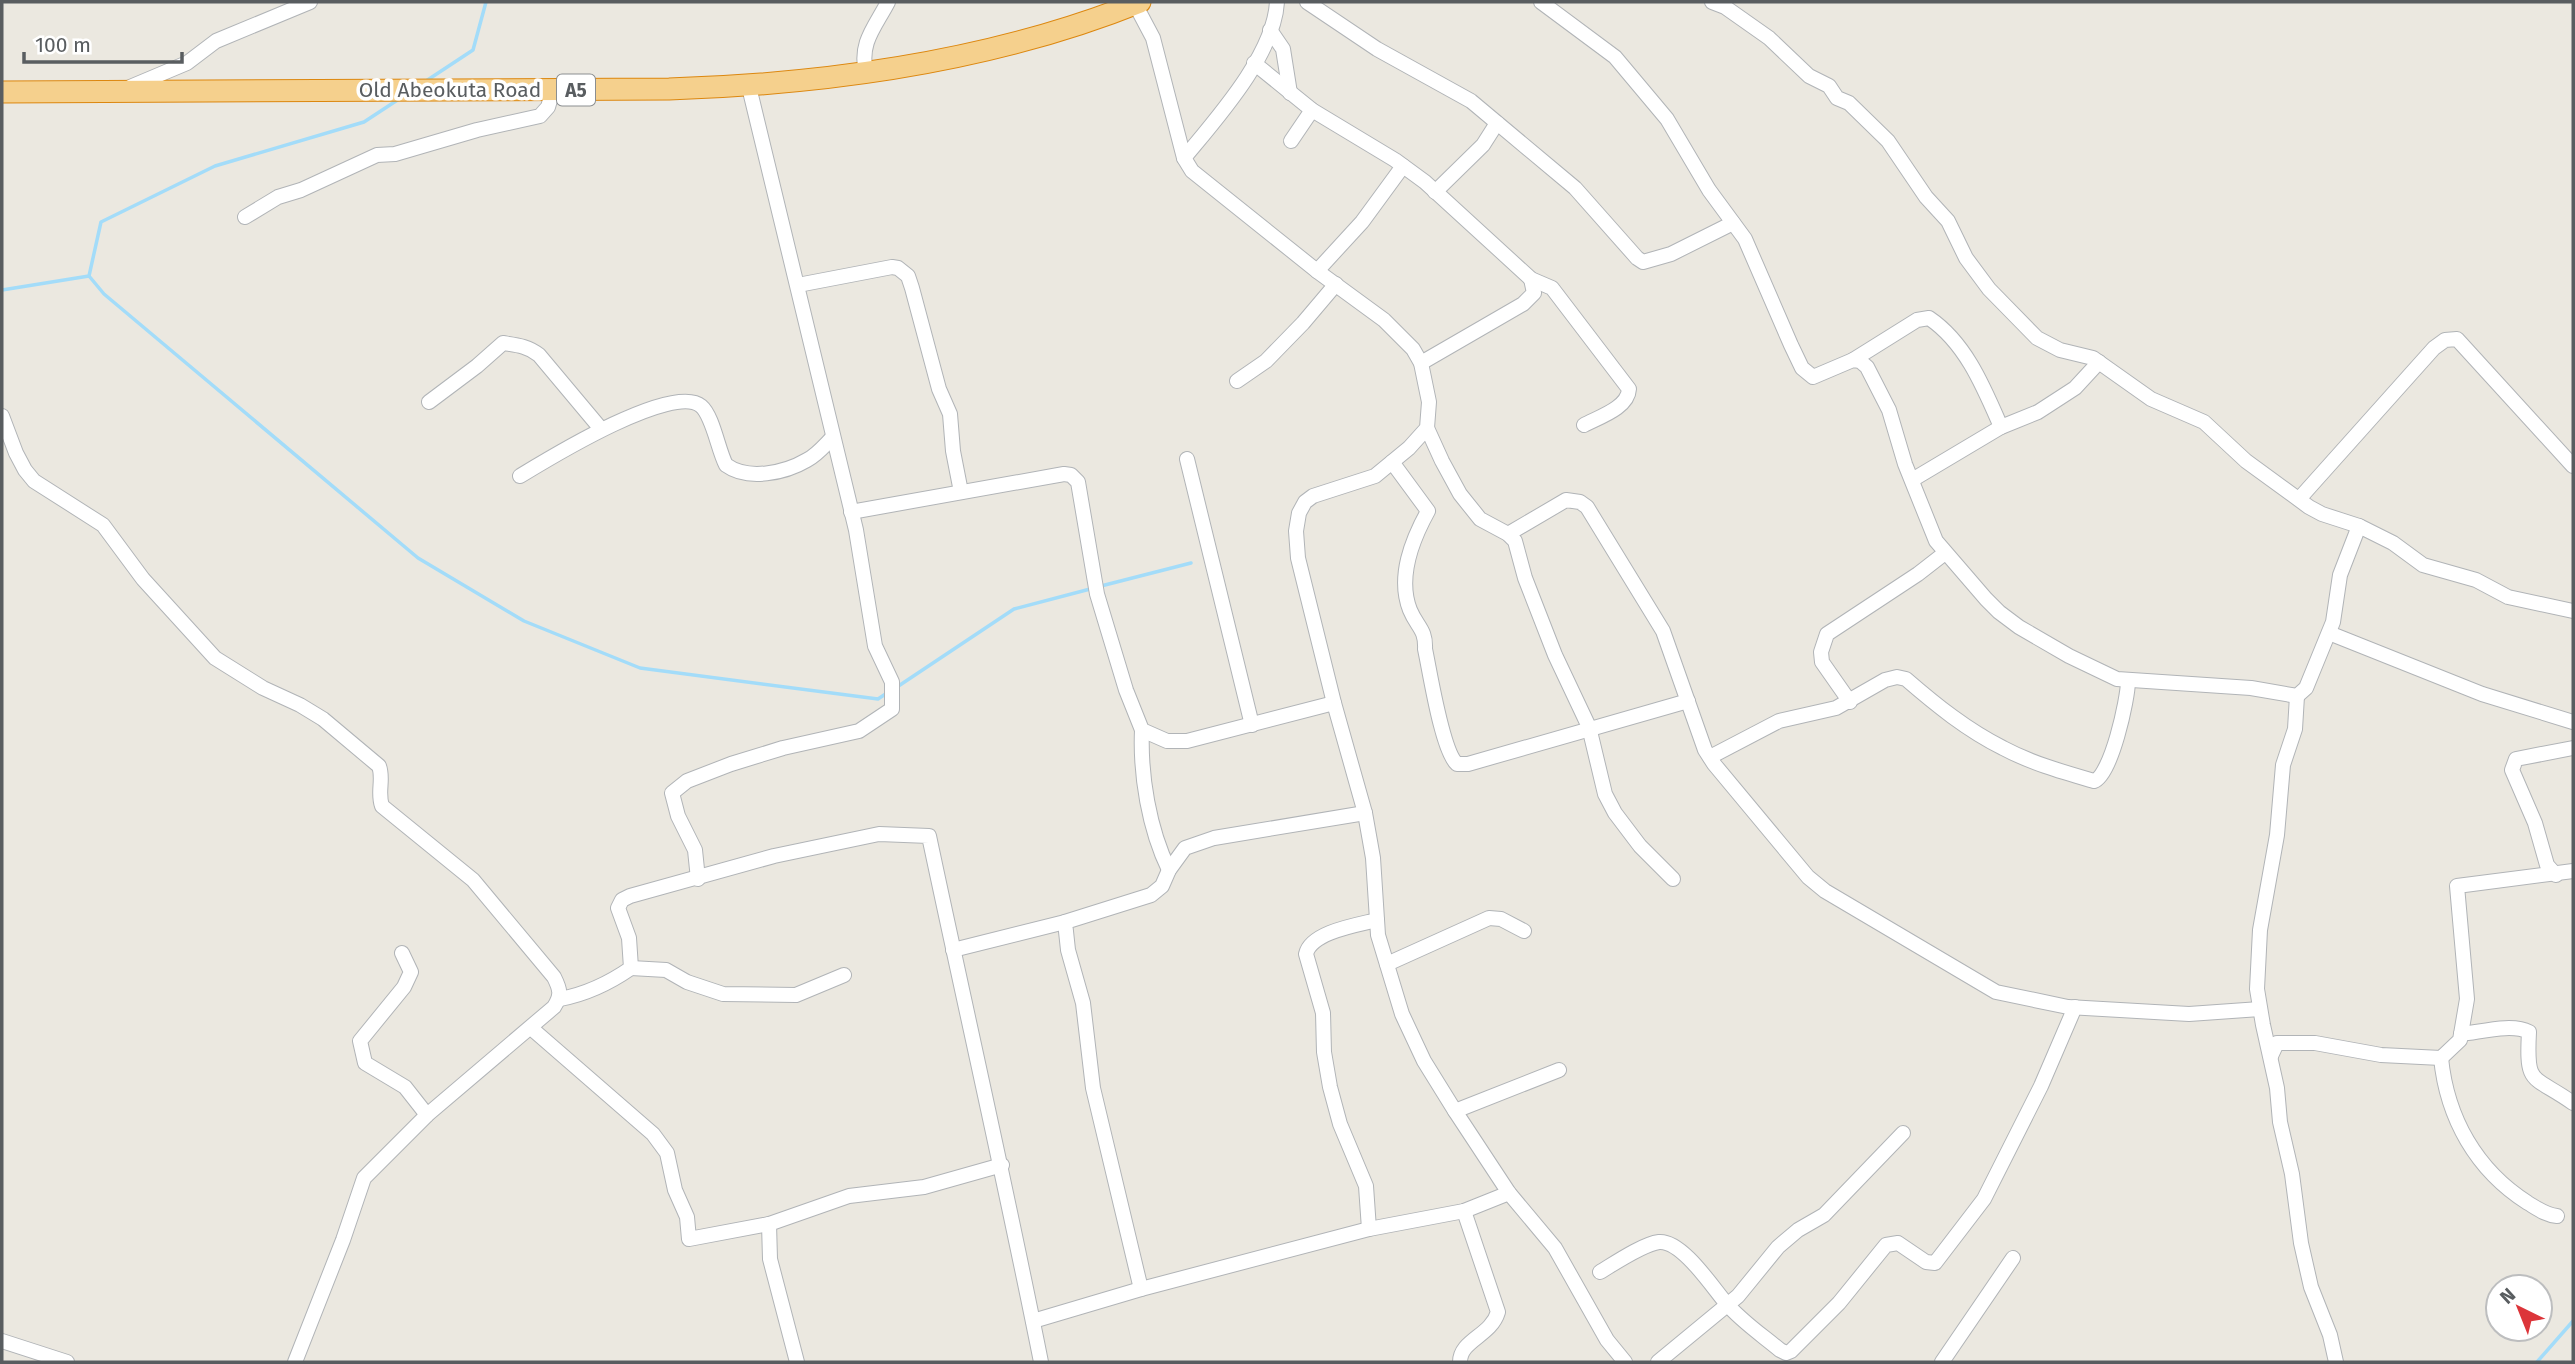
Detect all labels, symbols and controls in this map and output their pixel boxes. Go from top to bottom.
scale bar [24,21,182,65]
text: 100 m [35,32,91,58]
road number: A5 [557,74,595,106]
street label: Old Abeokuta Road [359,77,541,103]
north arrow [2484,1273,2554,1343]
text: N [2495,1283,2520,1309]

